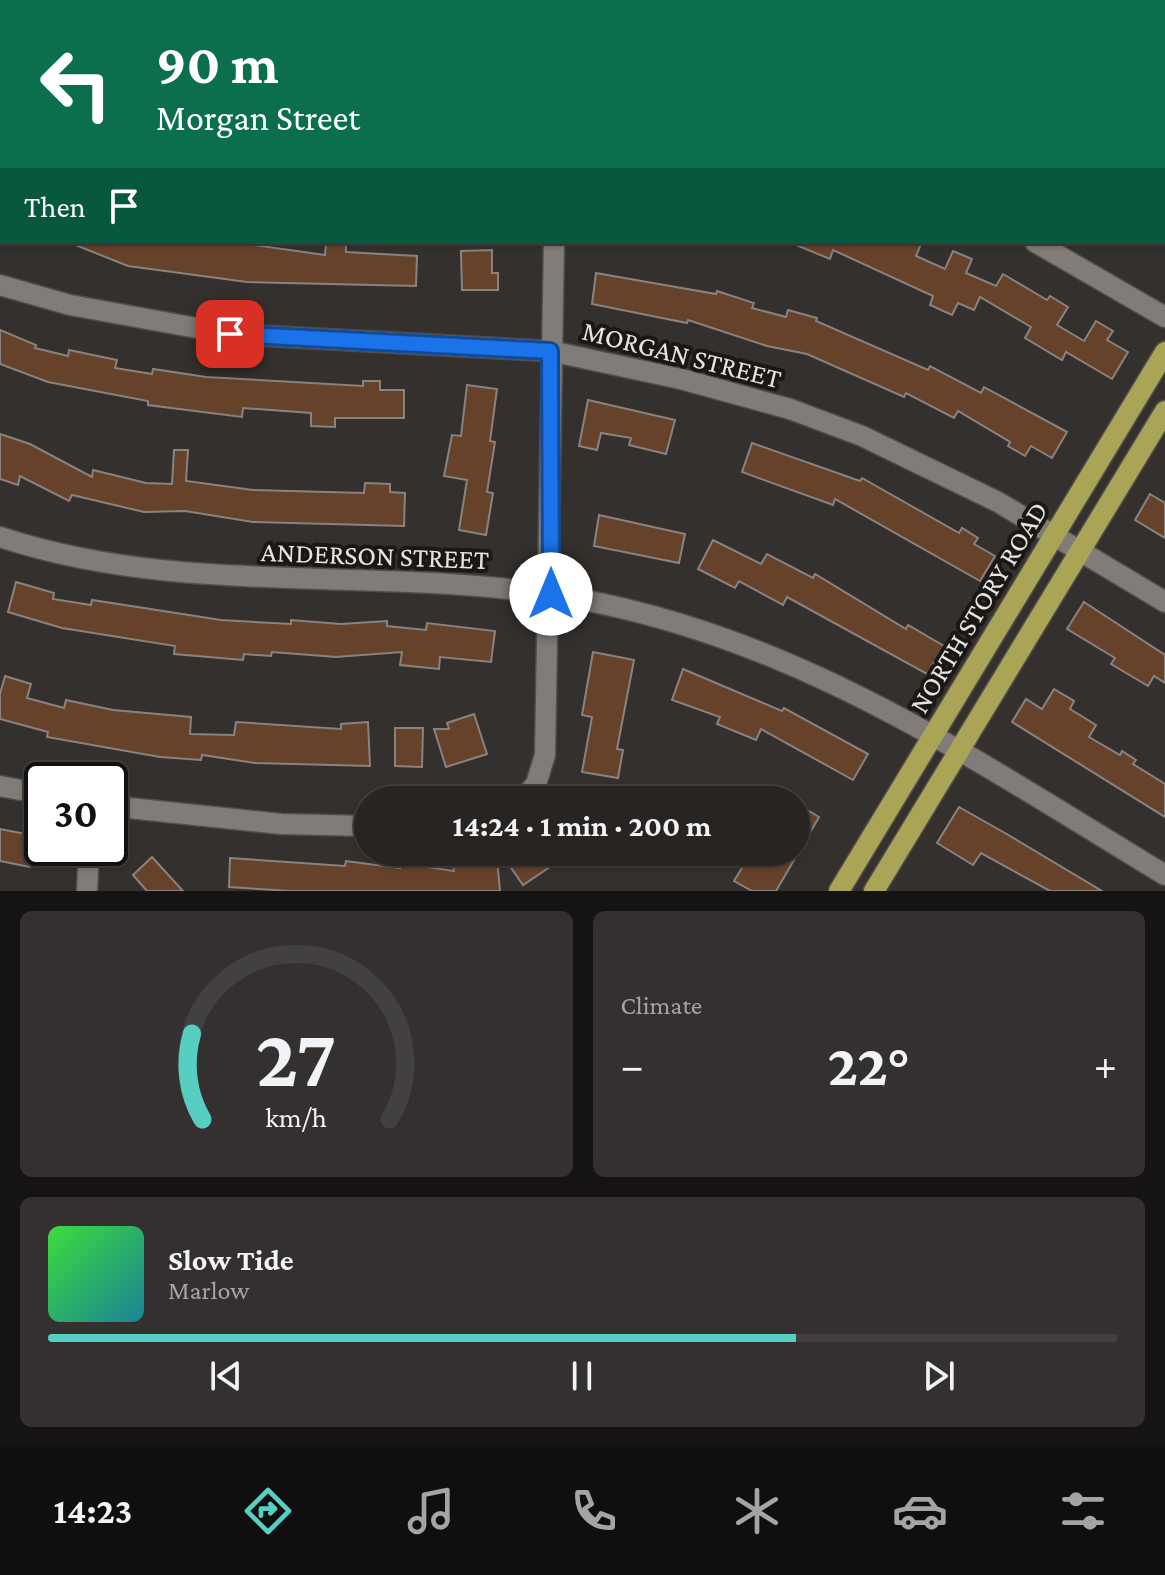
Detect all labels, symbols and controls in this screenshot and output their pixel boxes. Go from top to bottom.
icon: left [24,32,128,136]
text: 90 m [156,33,279,95]
text: Morgan Street [156,98,360,138]
icon: arrive [102,184,146,228]
text: Then [24,190,86,223]
pin [196,300,264,368]
icon: arrive [208,312,252,356]
street label: MORGAN STREET [579,315,785,394]
street label: NORTH STORY ROAD [903,496,1054,718]
street label: ANDERSON STREET [260,536,490,575]
position arrow [509,552,593,636]
speed limit sign: 30 [24,762,128,866]
text: 14:24 · 1 min · 200 m [453,809,711,842]
text: Climate [621,991,702,1020]
text: 27 [256,1011,337,1104]
text: 22° [827,1031,910,1098]
text: − [621,1041,644,1089]
text: + [1094,1041,1117,1089]
text: km/h [265,1101,327,1133]
text: Slow Tide [168,1243,294,1276]
text: Marlow [168,1276,249,1305]
icon: previous [204,1354,248,1398]
icon: pause [560,1354,604,1398]
icon: next [917,1354,961,1398]
icon: directions [240,1483,296,1539]
icon: music [403,1483,459,1539]
icon: phone [566,1483,622,1539]
icon: climate [729,1483,785,1539]
icon: car [892,1483,948,1539]
icon: filters [1055,1483,1111,1539]
text: 14:23 [54,1491,132,1531]

